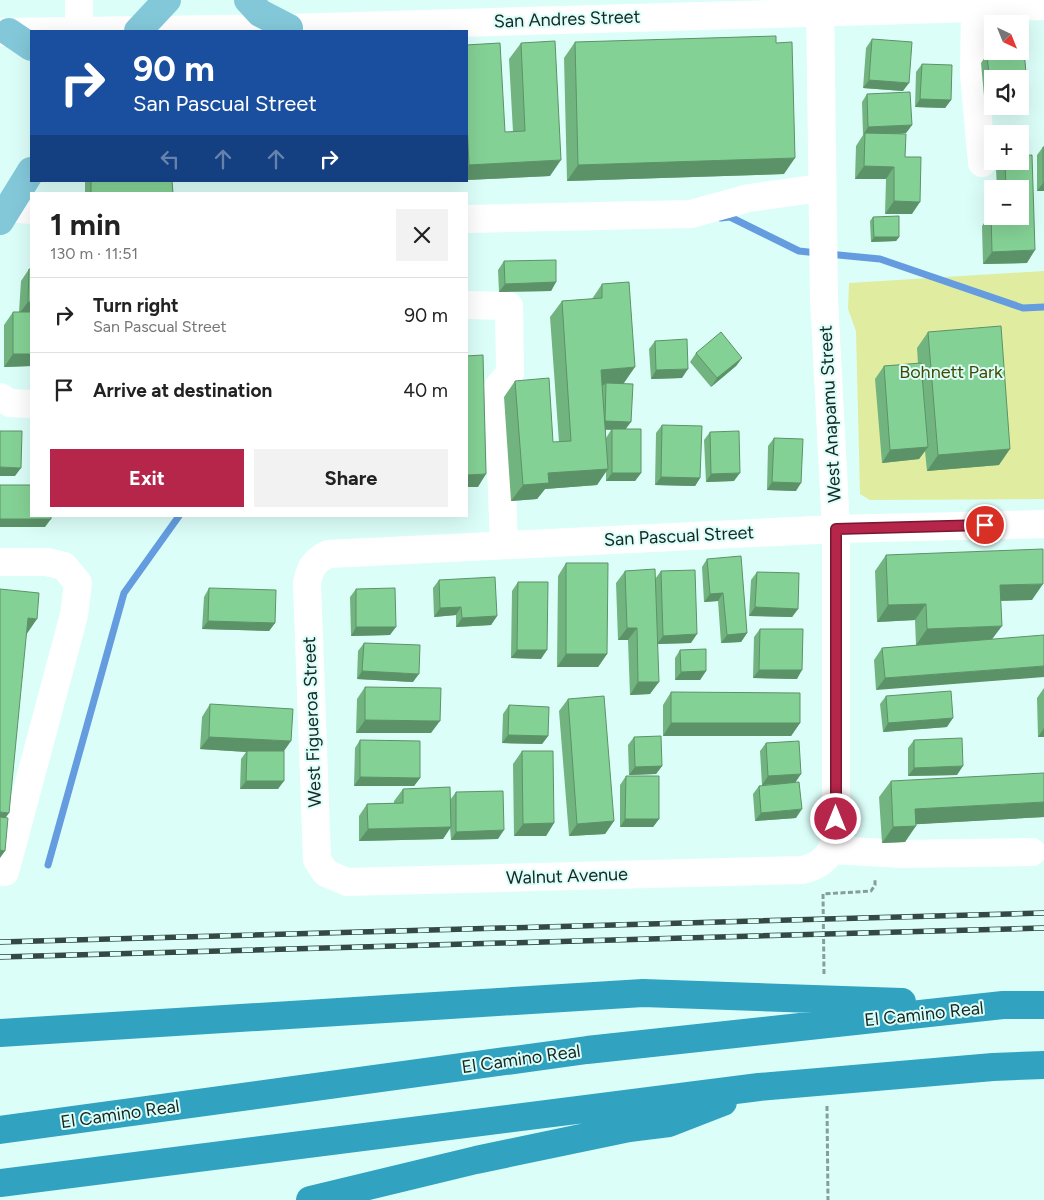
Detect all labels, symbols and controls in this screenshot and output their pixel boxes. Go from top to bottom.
street label: San Andres Street [493,5,641,33]
north arrow [984,15,1029,60]
map controls [984,15,1029,225]
text: 90 m [133,48,215,90]
icon: right [50,50,115,115]
button: sound [984,70,1029,115]
text: San Pascual Street [133,90,317,117]
button: + [984,125,1029,170]
icon: left [156,145,184,173]
icon: ahead [209,145,237,173]
icon: ahead [262,145,290,173]
icon: right [315,145,343,173]
button: − [984,180,1029,225]
text: 1 min [50,206,121,243]
button: close [396,209,448,261]
text: 130 m · 11:51 [50,244,138,263]
text: Turn right [93,294,179,317]
icon: right [50,301,78,329]
text: 90 m [404,304,448,327]
text: San Pascual Street [93,317,227,336]
street label: West Anapamu Street [814,325,846,503]
park label: Bohnett Park [899,361,1003,383]
icon: arrive [50,376,78,404]
text: Arrive at destination [93,379,272,402]
text: 40 m [403,379,448,402]
button: Exit [50,449,244,507]
button: Share [254,449,448,507]
pin [964,504,1006,546]
icon: arrive [971,511,999,539]
street label: San Pascual Street [603,521,755,551]
street label: West Figueroa Street [298,636,326,808]
position arrow [809,792,861,844]
street label: Walnut Avenue [506,863,628,889]
street label: El Camino Real [863,997,985,1031]
street label: El Camino Real [460,1040,582,1078]
street label: El Camino Real [59,1095,181,1133]

